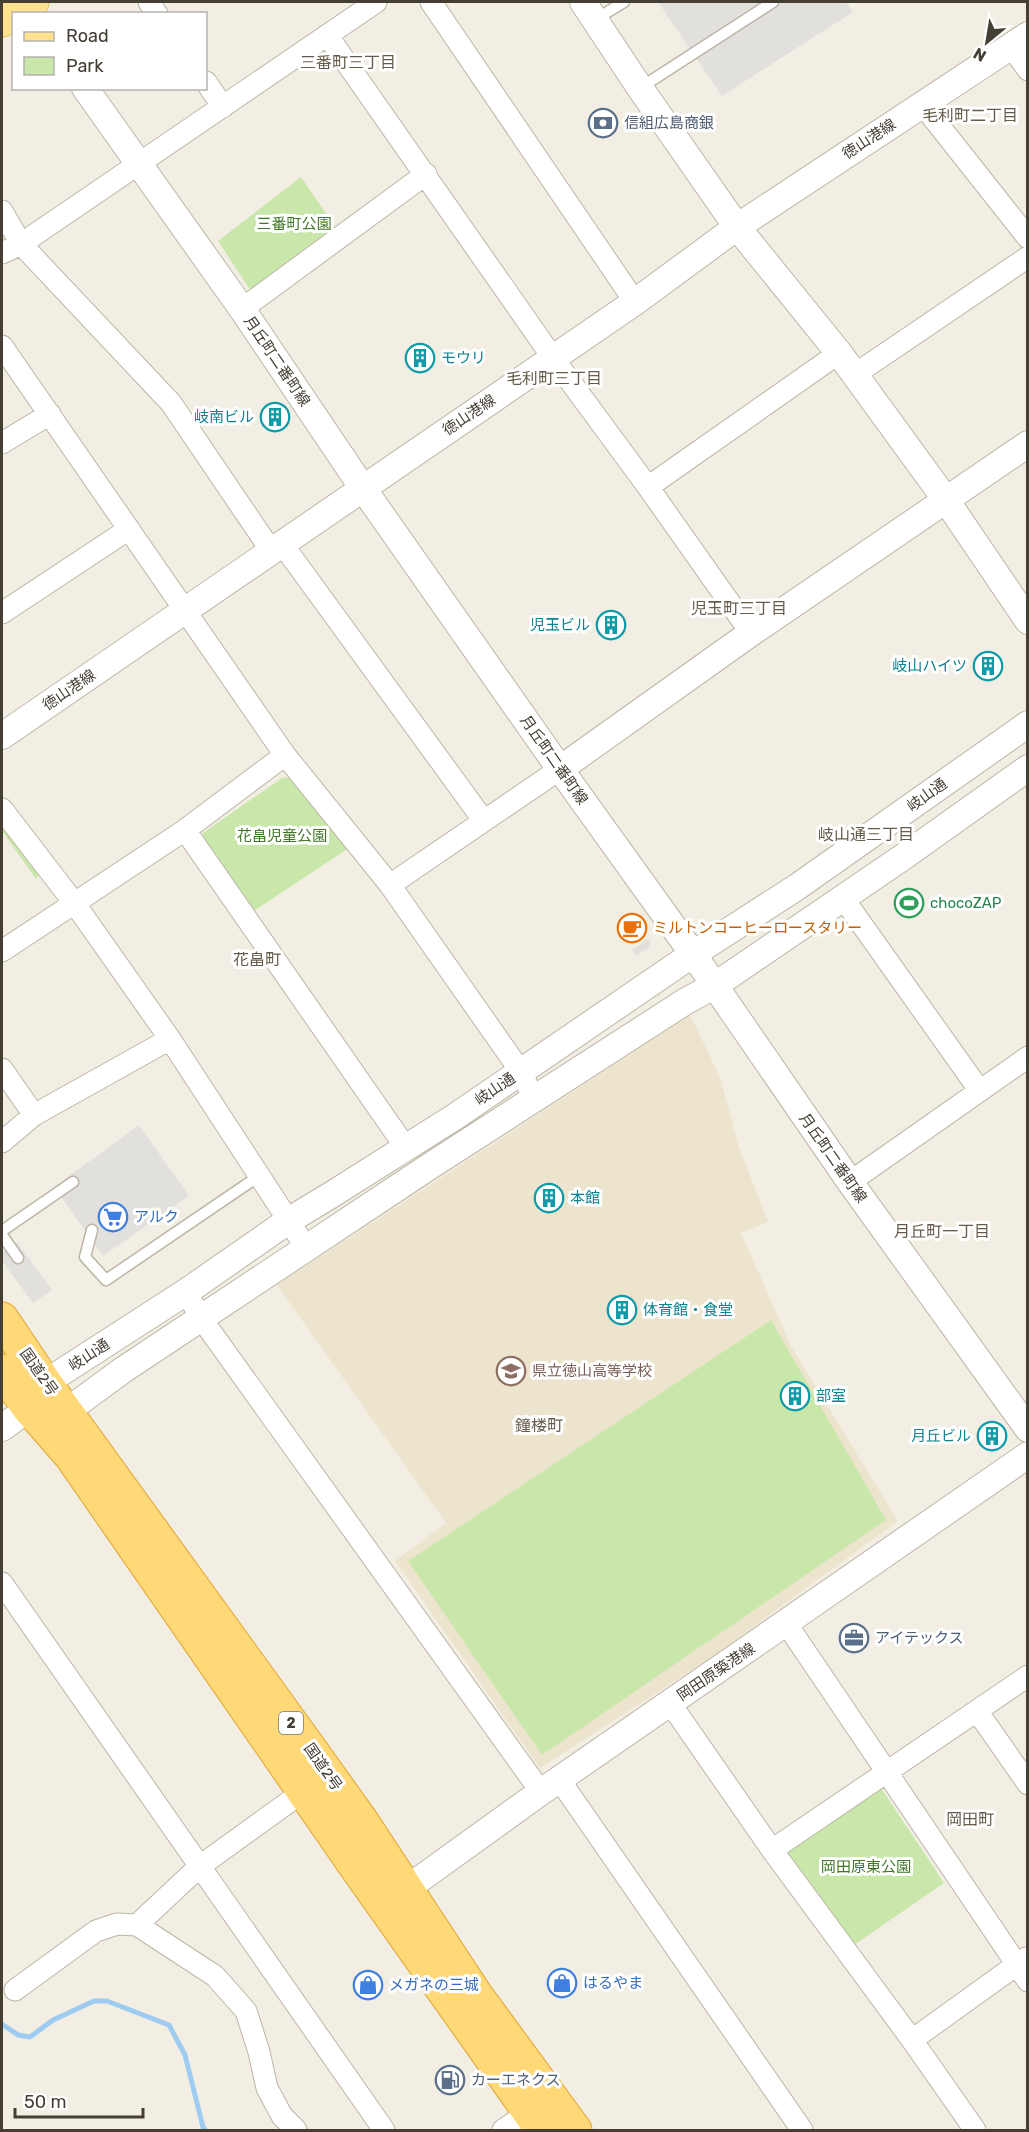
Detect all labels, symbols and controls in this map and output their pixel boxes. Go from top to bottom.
legend [12,12,207,90]
north arrow [957,12,1017,72]
text: Road [66,25,109,47]
text: N [970,43,989,66]
district label: 三番町三丁目 [300,53,396,72]
text: Park [66,55,104,77]
district label: 毛利町二丁目 [922,106,1018,125]
bank icon: 信組広島商銀 [587,107,619,139]
place label: 信組広島商銀 [624,114,714,132]
street label: 徳山港線 [839,115,899,163]
park label: 三番町公園 [256,215,332,233]
street label: 月丘町二番町線 [240,312,314,410]
building icon: モウリ [404,342,436,374]
place label: モウリ [441,349,486,367]
district label: 毛利町三丁目 [506,369,602,388]
street label: 徳山港線 [439,391,499,439]
building icon: 岐南ビル [259,401,291,433]
place label: 岐南ビル [194,408,254,426]
district label: 児玉町三丁目 [691,599,787,618]
building icon: 児玉ビル [595,609,627,641]
place label: 児玉ビル [530,616,590,634]
building icon: 岐山ハイツ [972,650,1004,682]
place label: 岐山ハイツ [892,657,967,675]
street label: 徳山港線 [39,666,99,714]
street label: 月丘町二番町線 [517,712,591,808]
street label: 岐山通 [904,774,950,816]
district label: 岐山通三丁目 [818,825,914,844]
park label: 花畠児童公園 [237,827,327,845]
sports icon: chocoZAP [893,887,925,919]
place label: chocoZAP [930,894,1002,912]
cafe icon: ミルトンコーヒーロースタリー [616,912,648,944]
place label: ミルトンコーヒーロースタリー [653,919,862,937]
district label: 花畠町 [233,950,281,969]
street label: 岐山通 [471,1069,519,1109]
street label: 月丘町二番町線 [796,1110,870,1206]
building icon: 本館 [533,1182,565,1214]
place label: 本館 [570,1189,600,1207]
supermarket icon: アルク [97,1201,129,1233]
place label: アルク [134,1208,179,1226]
district label: 月丘町一丁目 [894,1222,990,1241]
building icon: 体育館・食堂 [606,1294,638,1326]
place label: 体育館・食堂 [643,1301,733,1319]
street label: 岐山通 [65,1335,113,1375]
street label: 国道2号 [16,1345,62,1399]
school or university icon: 県立徳山高等学校 [495,1355,527,1387]
place label: 県立徳山高等学校 [532,1362,652,1380]
building icon: 部室 [779,1380,811,1412]
place label: 部室 [816,1387,846,1405]
district label: 鐘楼町 [515,1416,563,1435]
building icon: 月丘ビル [976,1420,1008,1452]
place label: 月丘ビル [911,1427,971,1445]
office icon: アイテックス [838,1622,870,1654]
place label: アイテックス [875,1629,964,1647]
street label: 岡田原築港線 [674,1639,758,1705]
road number: 2 [279,1712,303,1734]
street label: 国道2号 [300,1740,346,1794]
district label: 岡田町 [946,1810,994,1829]
park label: 岡田原東公園 [821,1858,911,1876]
shop icon: はるやま [546,1967,578,1999]
shop icon: メガネの三城 [352,1969,384,2001]
place label: はるやま [583,1974,643,1992]
place label: メガネの三城 [389,1976,479,1994]
fuel station icon: カーエネクス [434,2064,466,2096]
place label: カーエネクス [471,2071,561,2089]
scale bar [15,2081,142,2119]
text: 50 m [24,2091,67,2113]

